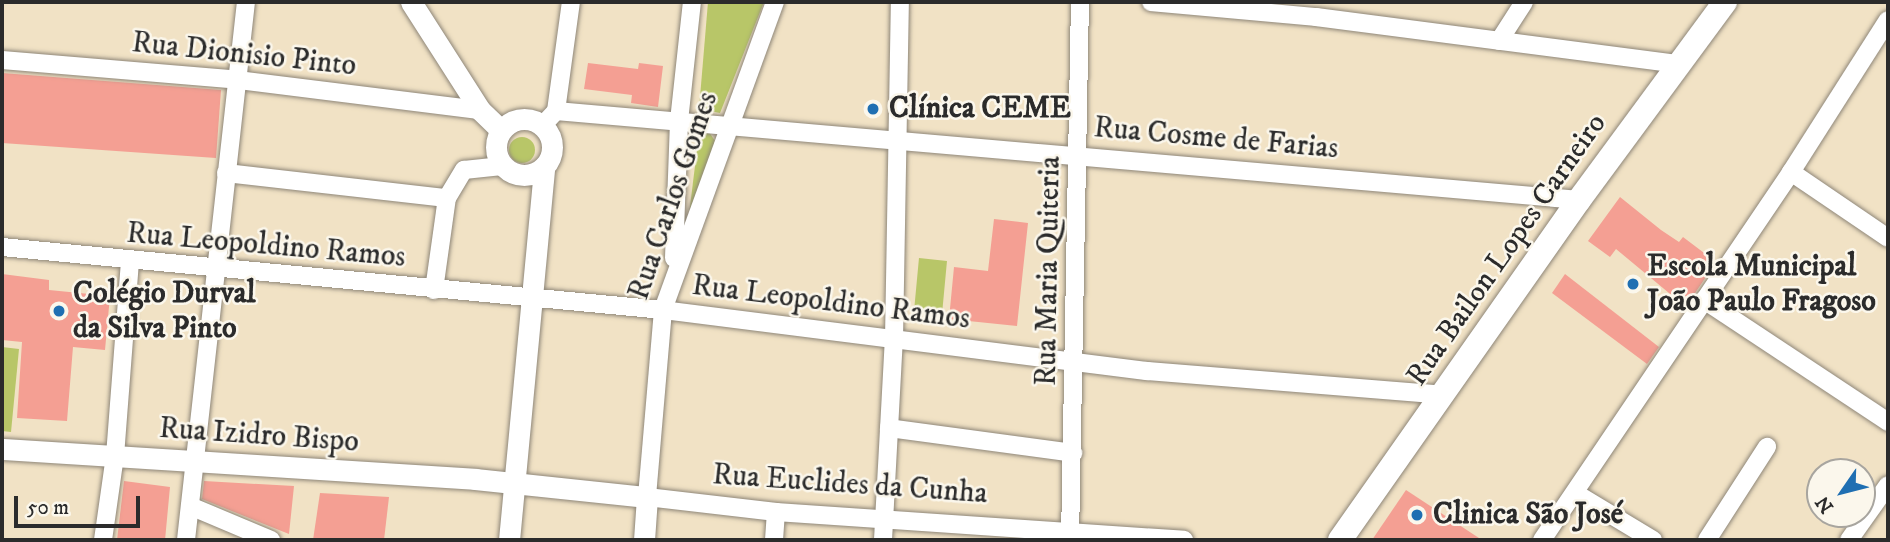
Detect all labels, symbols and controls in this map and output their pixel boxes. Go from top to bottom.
street label: Rua Dionisio Pinto [130,25,358,85]
street label: Rua Carlos Gomes [622,87,726,305]
place label: Clínica CEME [889,91,1071,127]
marker: Clínica CEME [863,99,883,119]
street label: Rua Bailon Lopes Carneiro [1399,107,1615,393]
street label: Rua Cosme de Farias [1092,110,1340,168]
street label: Rua Maria Quiteria [1029,156,1069,386]
street label: Rua Leopoldino Ramos [125,216,407,276]
place label: Escola Municipal João Paulo Fragoso [1647,249,1876,320]
street label: Rua Leopoldino Ramos [690,268,972,338]
place label: Colégio Durval da Silva Pinto [73,276,255,346]
marker: Escola Municipal João Paulo Fragoso [1625,276,1641,292]
marker: Colégio Durval da Silva Pinto [51,303,67,319]
street label: Rua Izidro Bispo [158,411,360,461]
street label: Rua Euclides da Cunha [711,457,989,513]
north arrow [1806,458,1876,528]
scale bar [18,482,144,526]
text: N [1811,491,1839,517]
text: 50 m [27,495,69,521]
place label: Clinica São José [1433,497,1623,533]
marker: Clinica São José [1407,505,1427,525]

